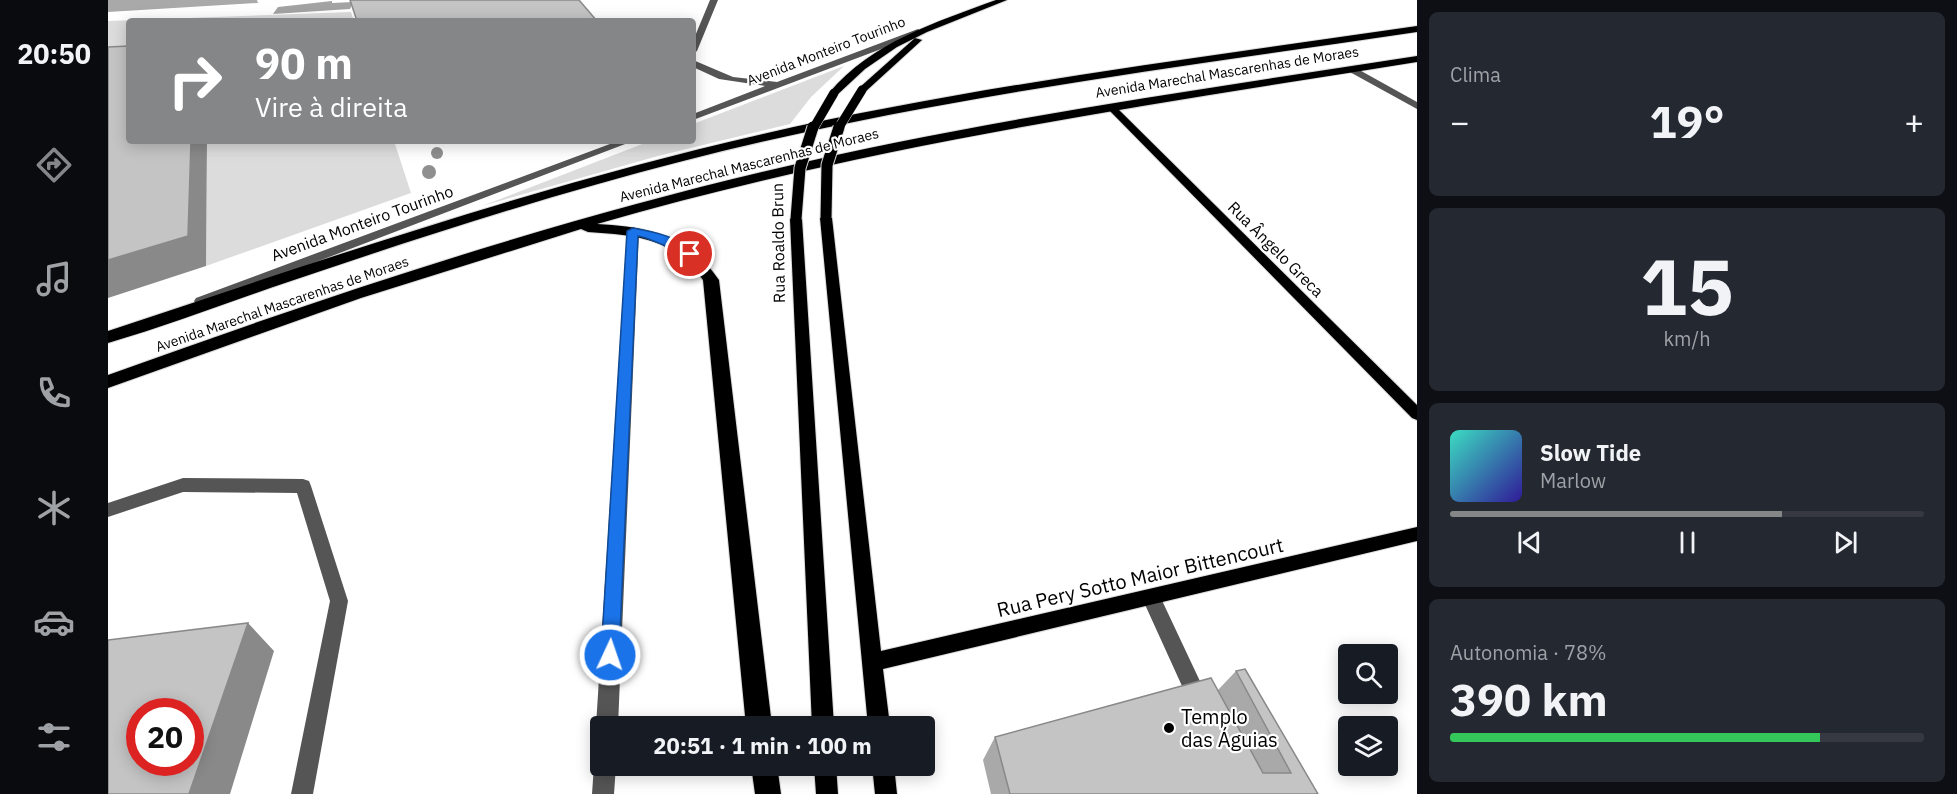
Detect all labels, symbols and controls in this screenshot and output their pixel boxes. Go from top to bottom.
street label: Avenida Monteiro Tourinho [744,12,908,90]
text: 20:50 [17,36,91,71]
text: 90 m [255,36,353,91]
icon: right [156,42,234,120]
street label: Avenida Marechal Mascarenhas de Moraes [1094,42,1360,102]
text: Clima [1450,61,1501,88]
text: Vire à direita [255,89,408,124]
text: 19° [1649,92,1725,150]
text: − [1450,100,1470,143]
text: + [1904,100,1924,143]
street label: Avenida Marechal Mascarenhas de Moraes [618,124,881,206]
icon: directions [33,144,75,186]
street label: Avenida Monteiro Tourinho [268,181,456,265]
street label: Rua Roaldo Brun [767,183,789,303]
street label: Rua Ângelo Greca [1224,197,1328,301]
pin [664,228,715,279]
text: 15 [1640,235,1734,336]
icon: arrive [673,237,706,270]
street label: Avenida Marechal Mascarenhas de Moraes [153,252,411,356]
icon: music [33,258,75,300]
text: km/h [1663,325,1711,352]
icon: phone [33,372,75,414]
text: Slow Tide [1540,438,1641,467]
text: Marlow [1540,467,1606,494]
icon: climate [33,487,75,529]
icon: previous [1513,526,1546,559]
icon: pause [1671,526,1704,559]
icon: next [1829,526,1862,559]
street label: Rua Pery Sotto Maior Bittencourt [994,531,1286,623]
icon: car [33,601,75,643]
position arrow [578,623,642,687]
text: Autonomia · 78% [1450,639,1607,666]
map controls [1338,644,1398,776]
button: search [1338,644,1398,704]
text: 390 km [1450,670,1608,728]
speed limit sign: 20 [126,698,204,776]
place label: Templo das Águias [1181,703,1278,753]
icon: filters [33,716,75,758]
button: layers [1338,716,1398,776]
marker: Templo das Águias [1162,721,1176,735]
text: 20:51 · 1 min · 100 m [653,731,872,760]

